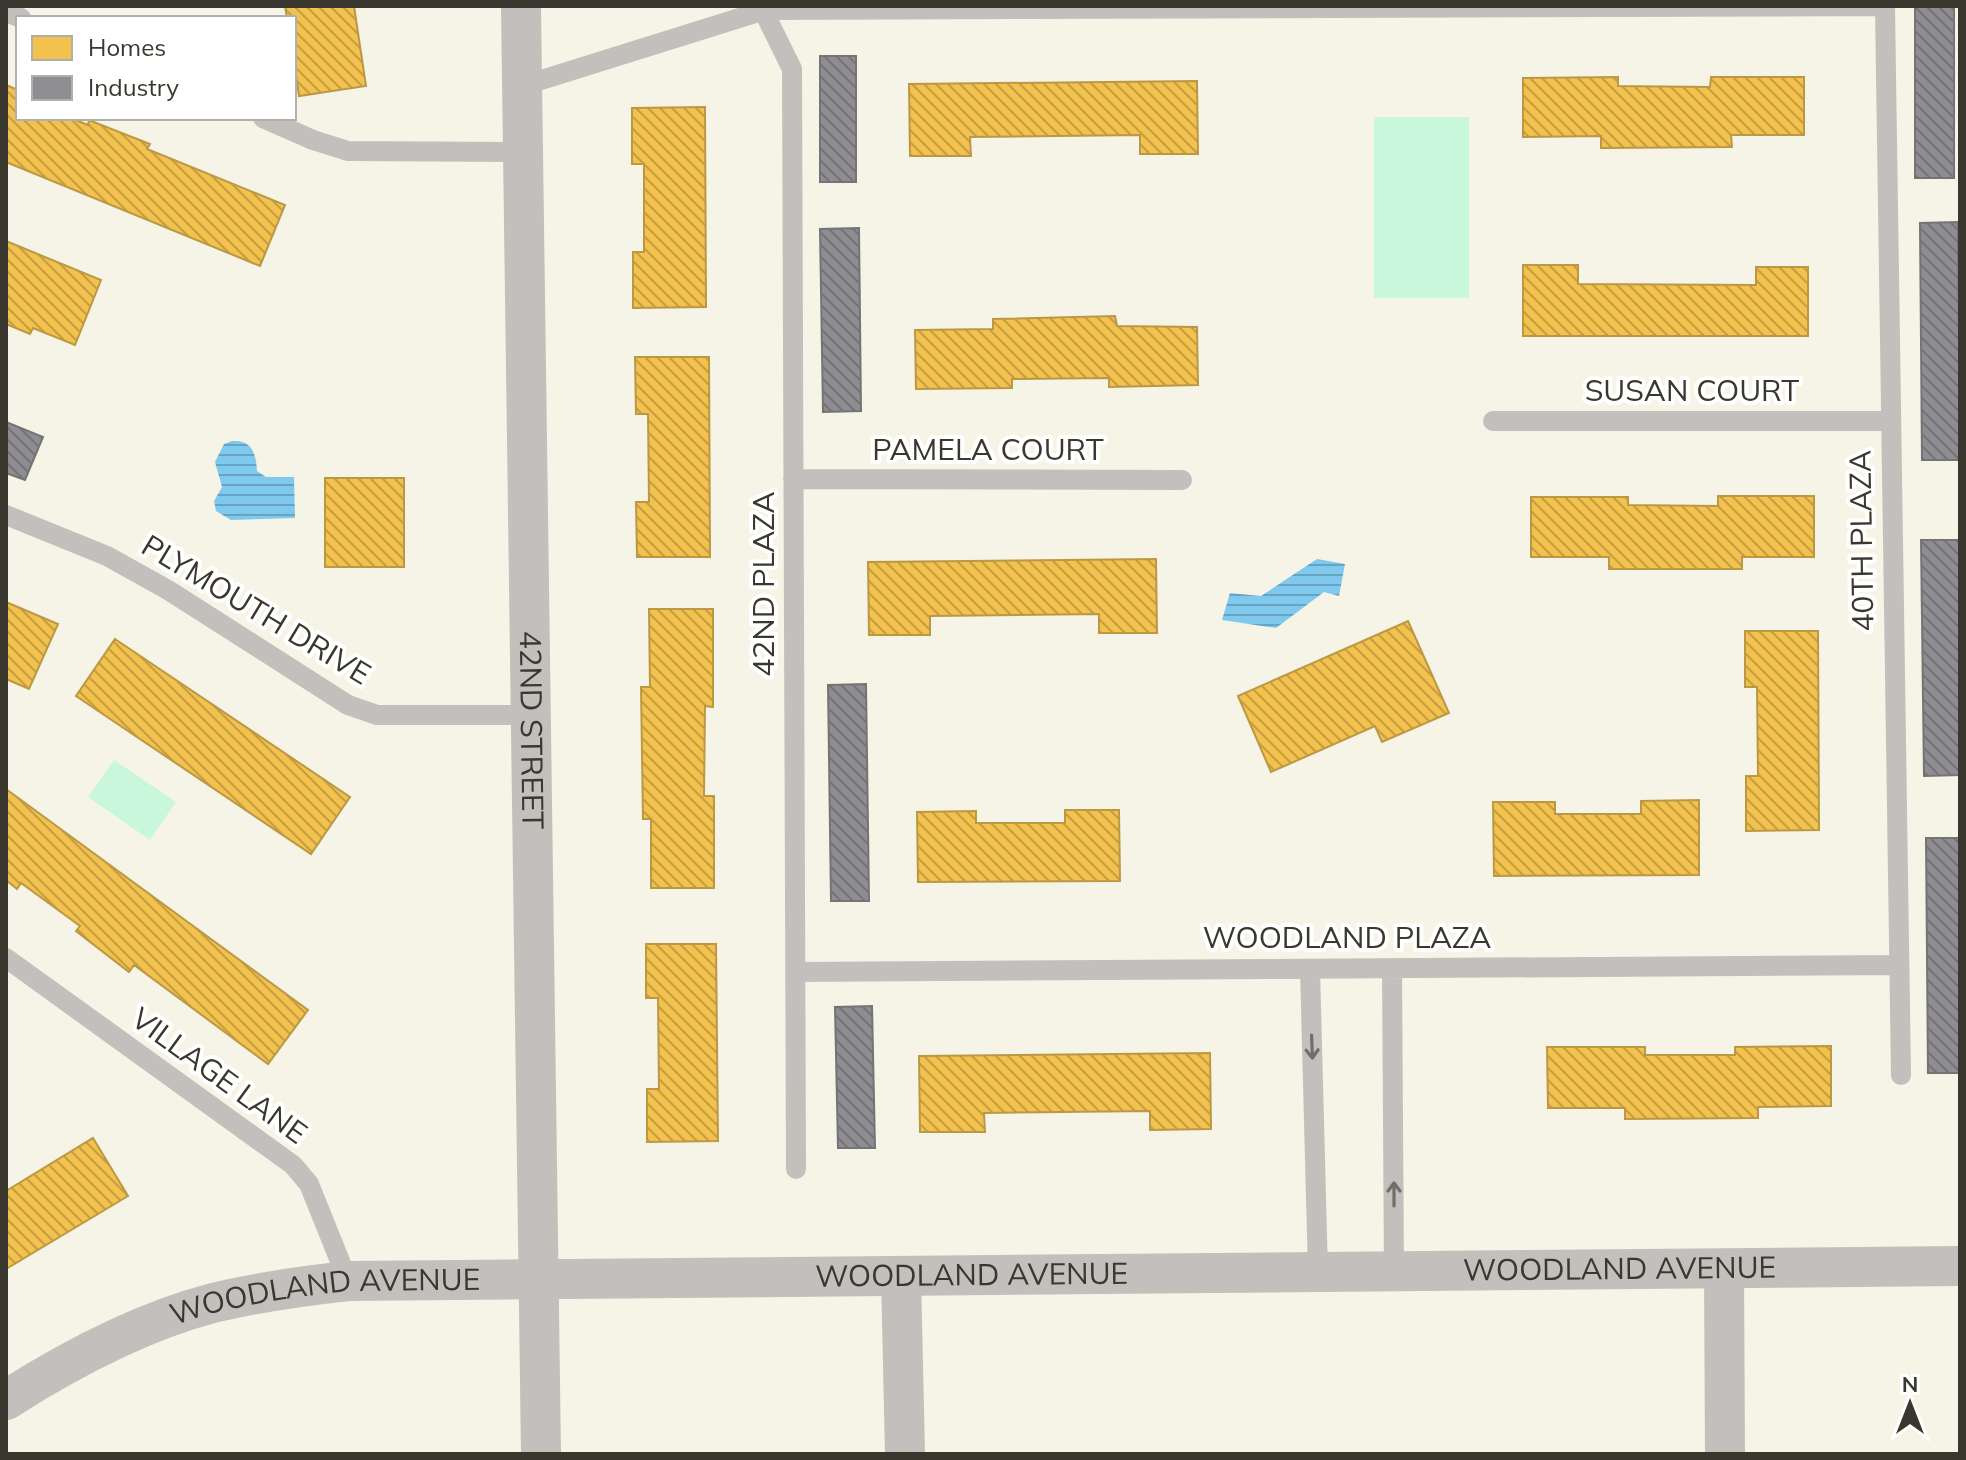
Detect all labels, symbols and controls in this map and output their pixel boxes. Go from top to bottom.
legend [16,16,296,120]
text: Homes [88,32,166,62]
text: Industry [88,72,179,102]
street label: SUSAN COURT [1585,371,1799,409]
street label: PAMELA COURT [872,430,1104,468]
street label: 40TH PLAZA [1840,450,1882,632]
street label: 42ND PLAZA [744,491,782,677]
street label: PLYMOUTH DRIVE [135,526,378,692]
street label: 42ND STREET [512,630,552,830]
street label: WOODLAND PLAZA [1203,918,1491,956]
street label: VILLAGE LANE [124,999,315,1152]
one-way arrow [1304,1033,1319,1060]
one-way arrow [1386,1181,1402,1208]
street label: WOODLAND AVENUE [1463,1248,1776,1289]
street label: WOODLAND AVENUE [815,1254,1128,1295]
street label: WOODLAND AVENUE [165,1260,480,1333]
north arrow [1870,1364,1950,1444]
text: N [1902,1370,1918,1398]

